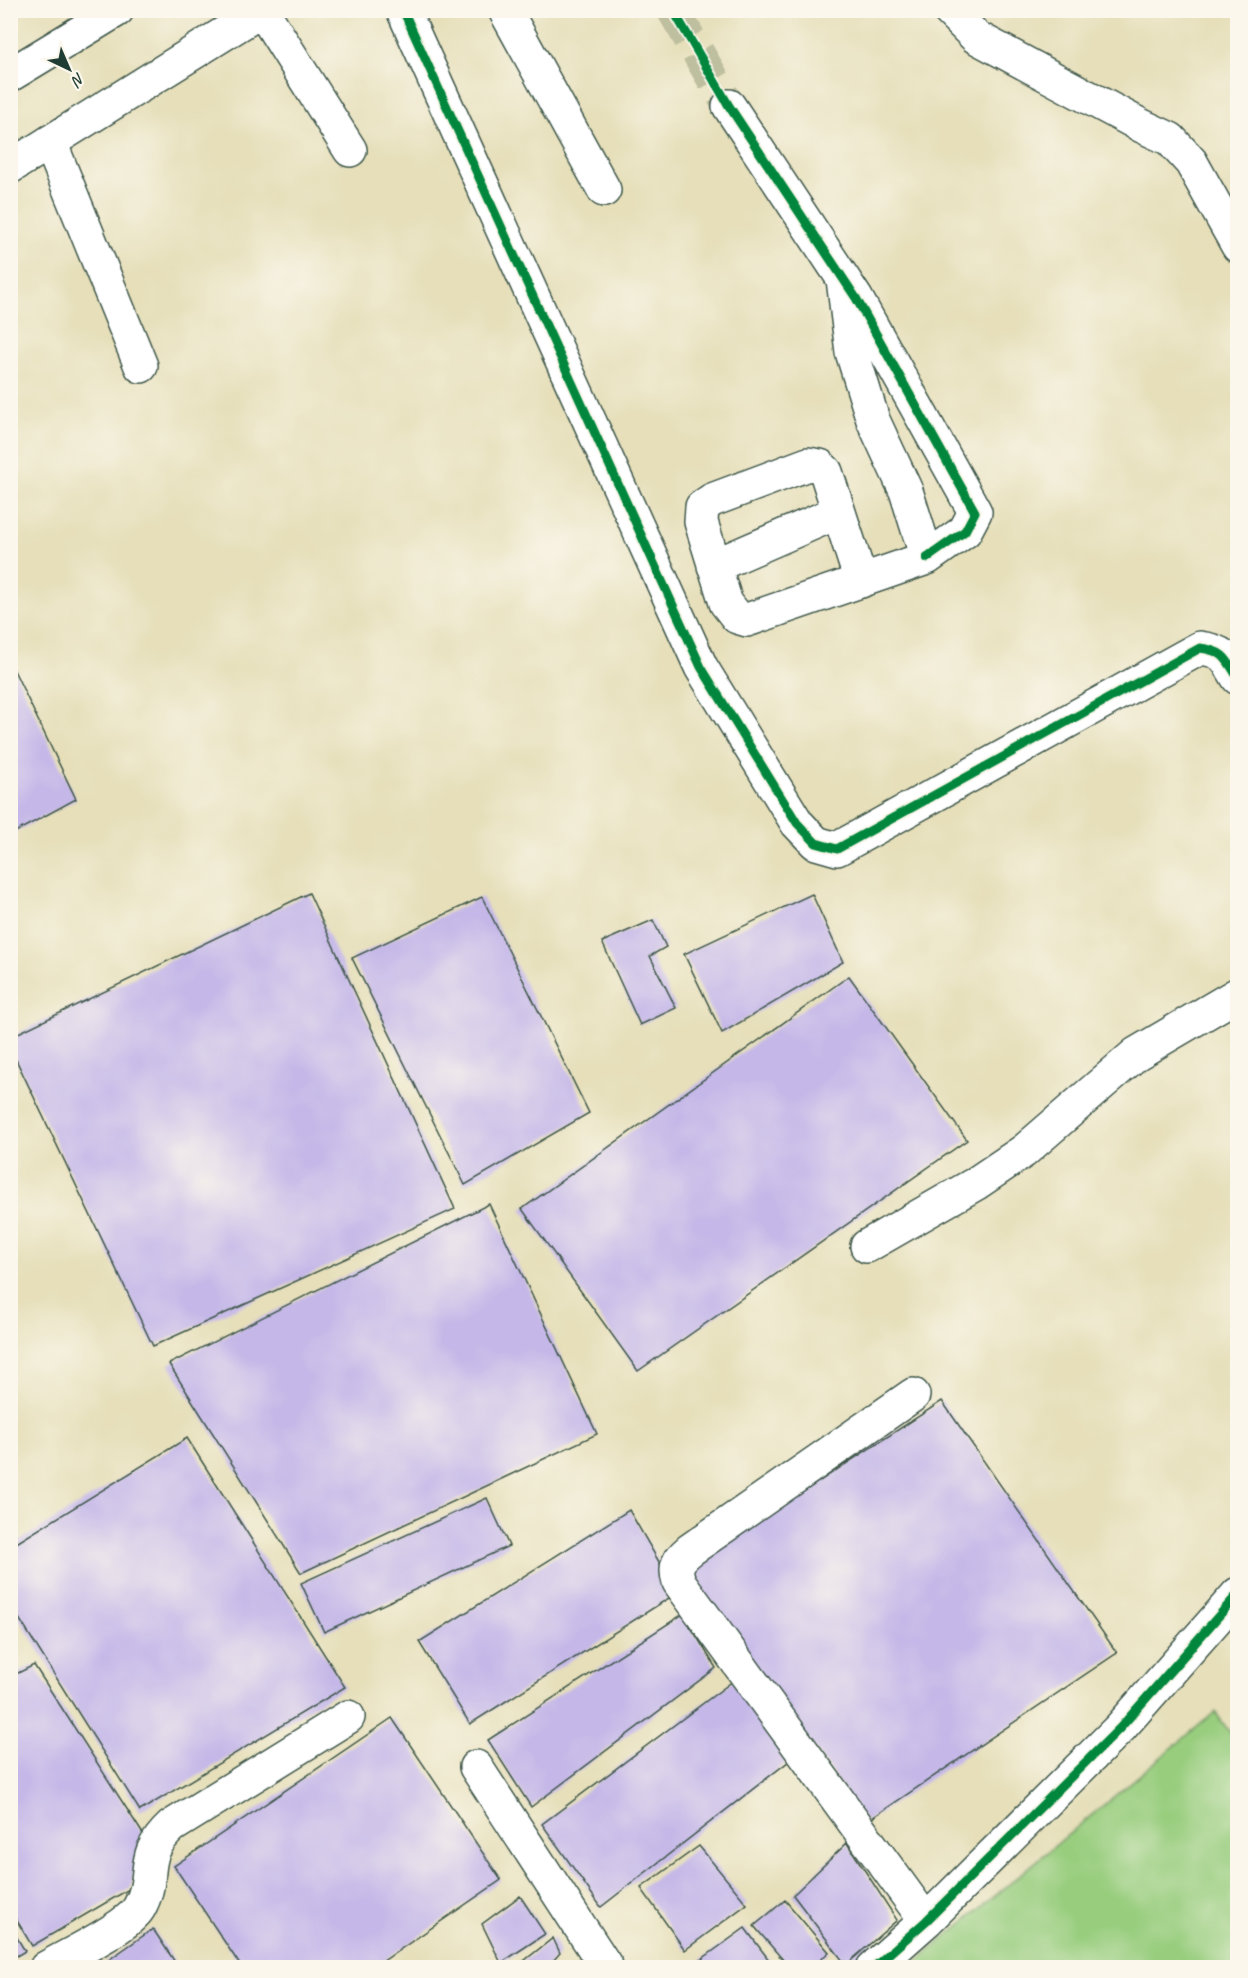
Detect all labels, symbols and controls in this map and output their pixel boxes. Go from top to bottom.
north arrow [39,39,99,99]
text: N [66,68,89,92]

